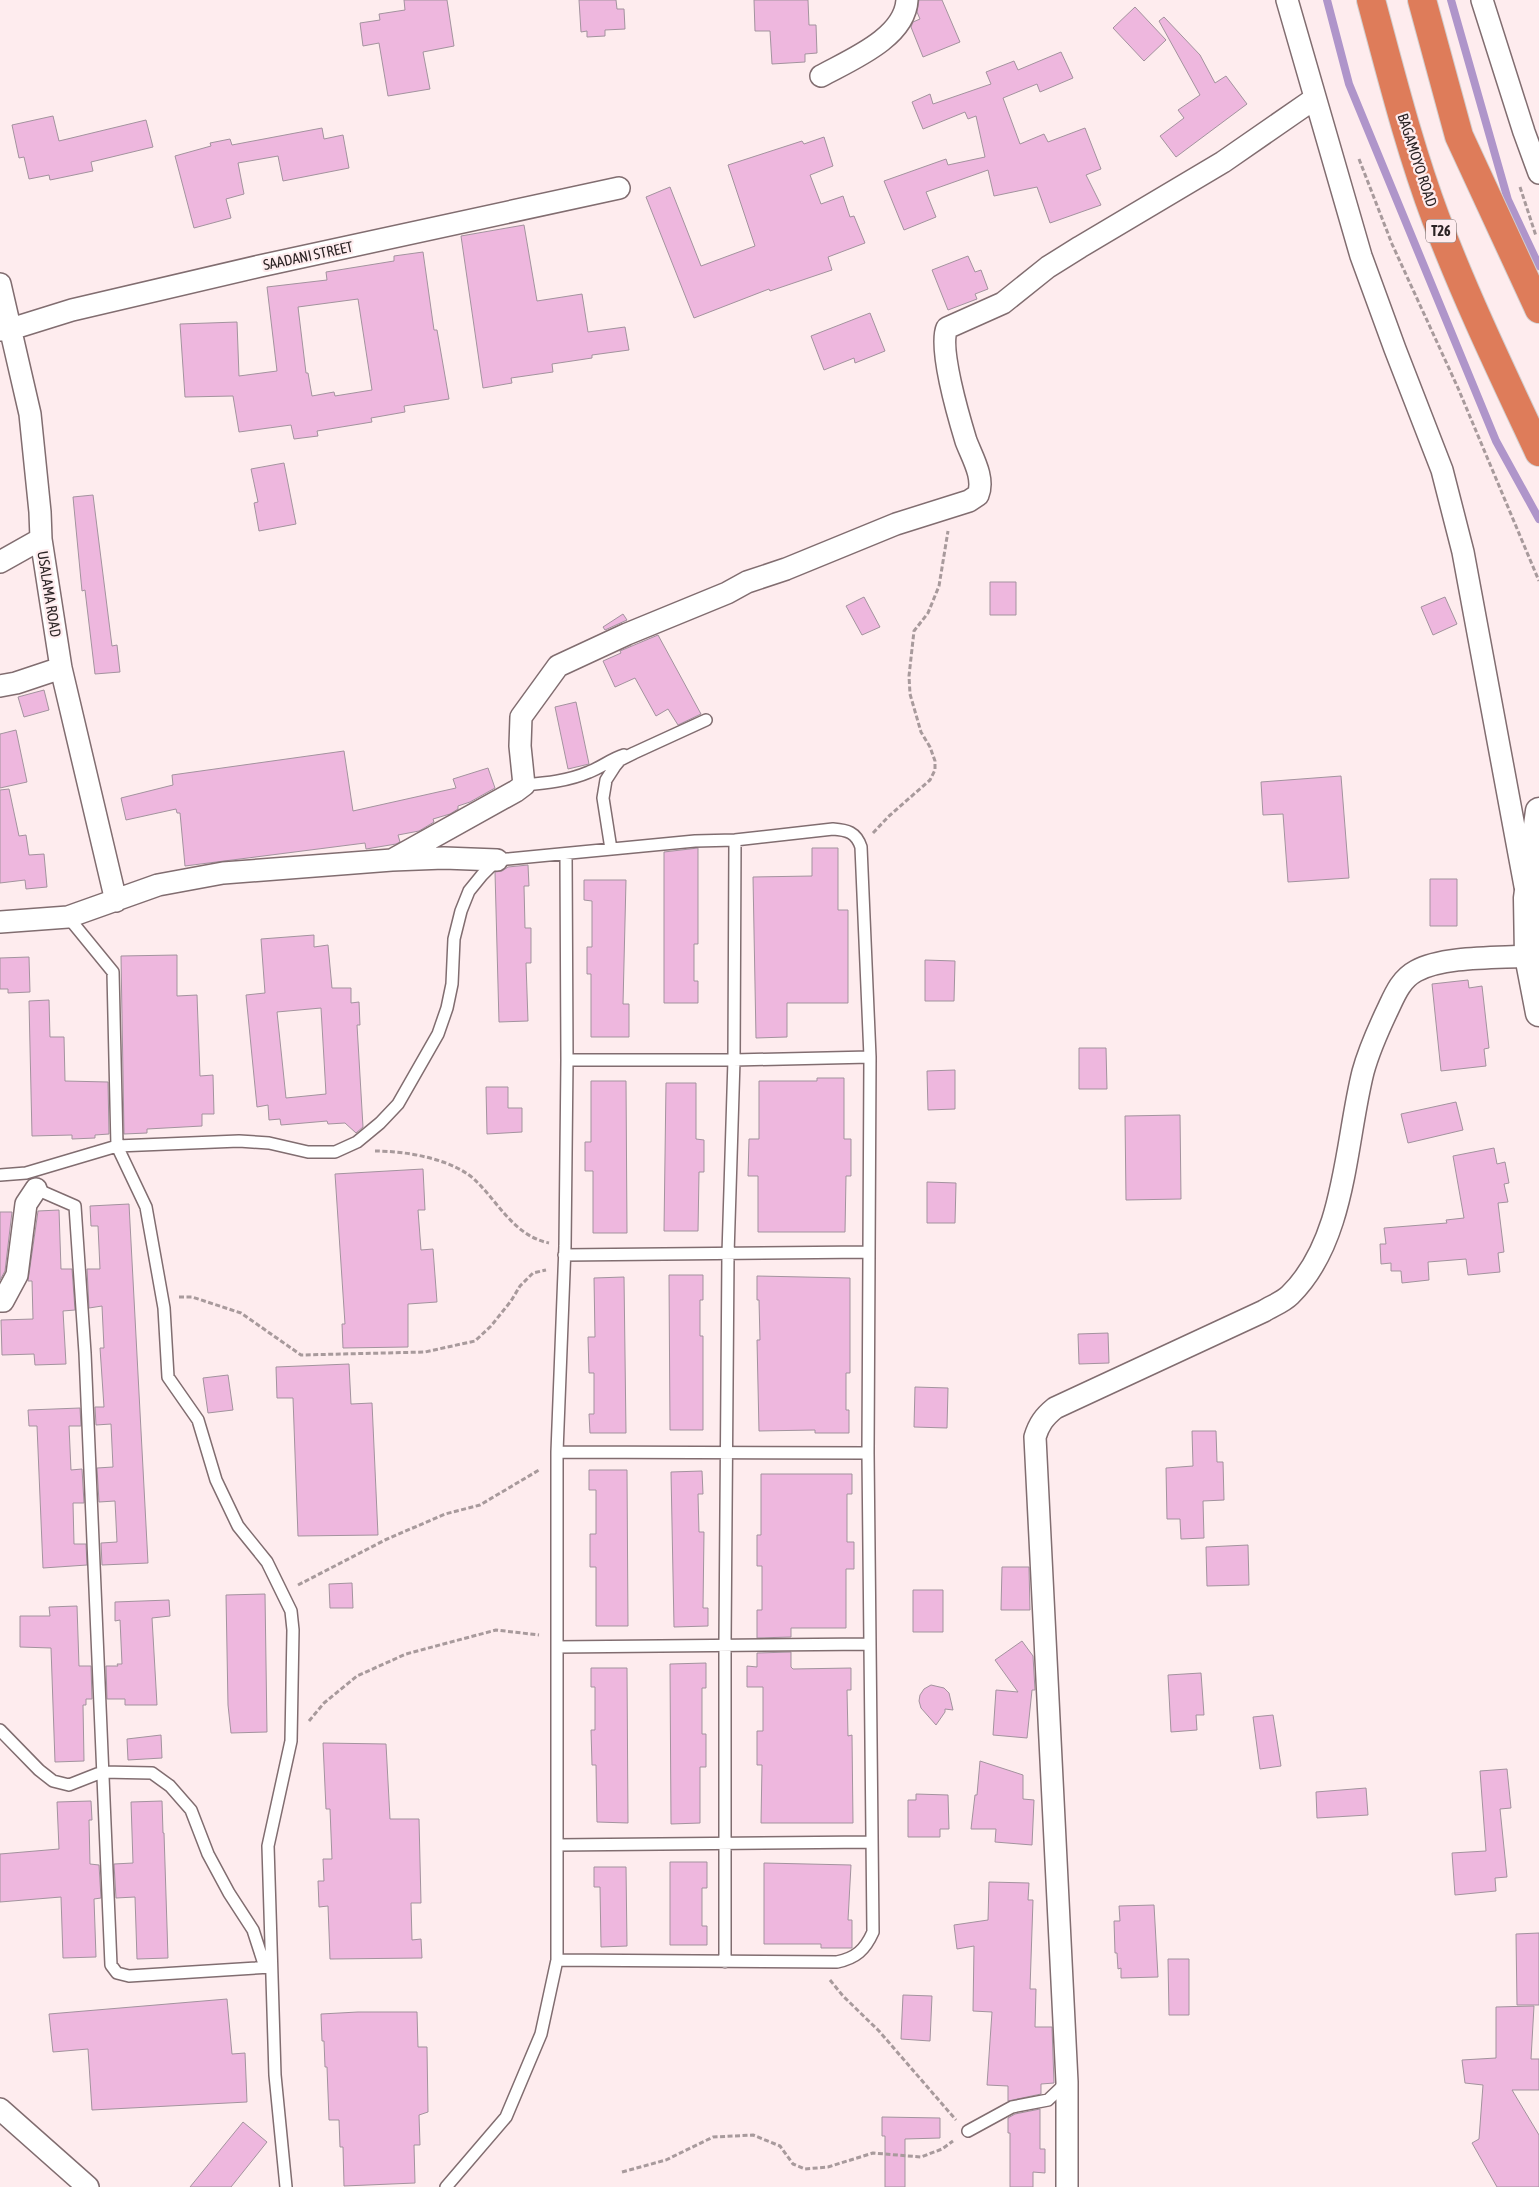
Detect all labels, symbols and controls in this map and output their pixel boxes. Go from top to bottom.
street label: BAGAMOYO ROAD [1394,111,1441,209]
road number: T26 [1426,220,1456,242]
street label: SAADANI STREET [262,238,355,273]
street label: USALAMA ROAD [34,550,65,638]

